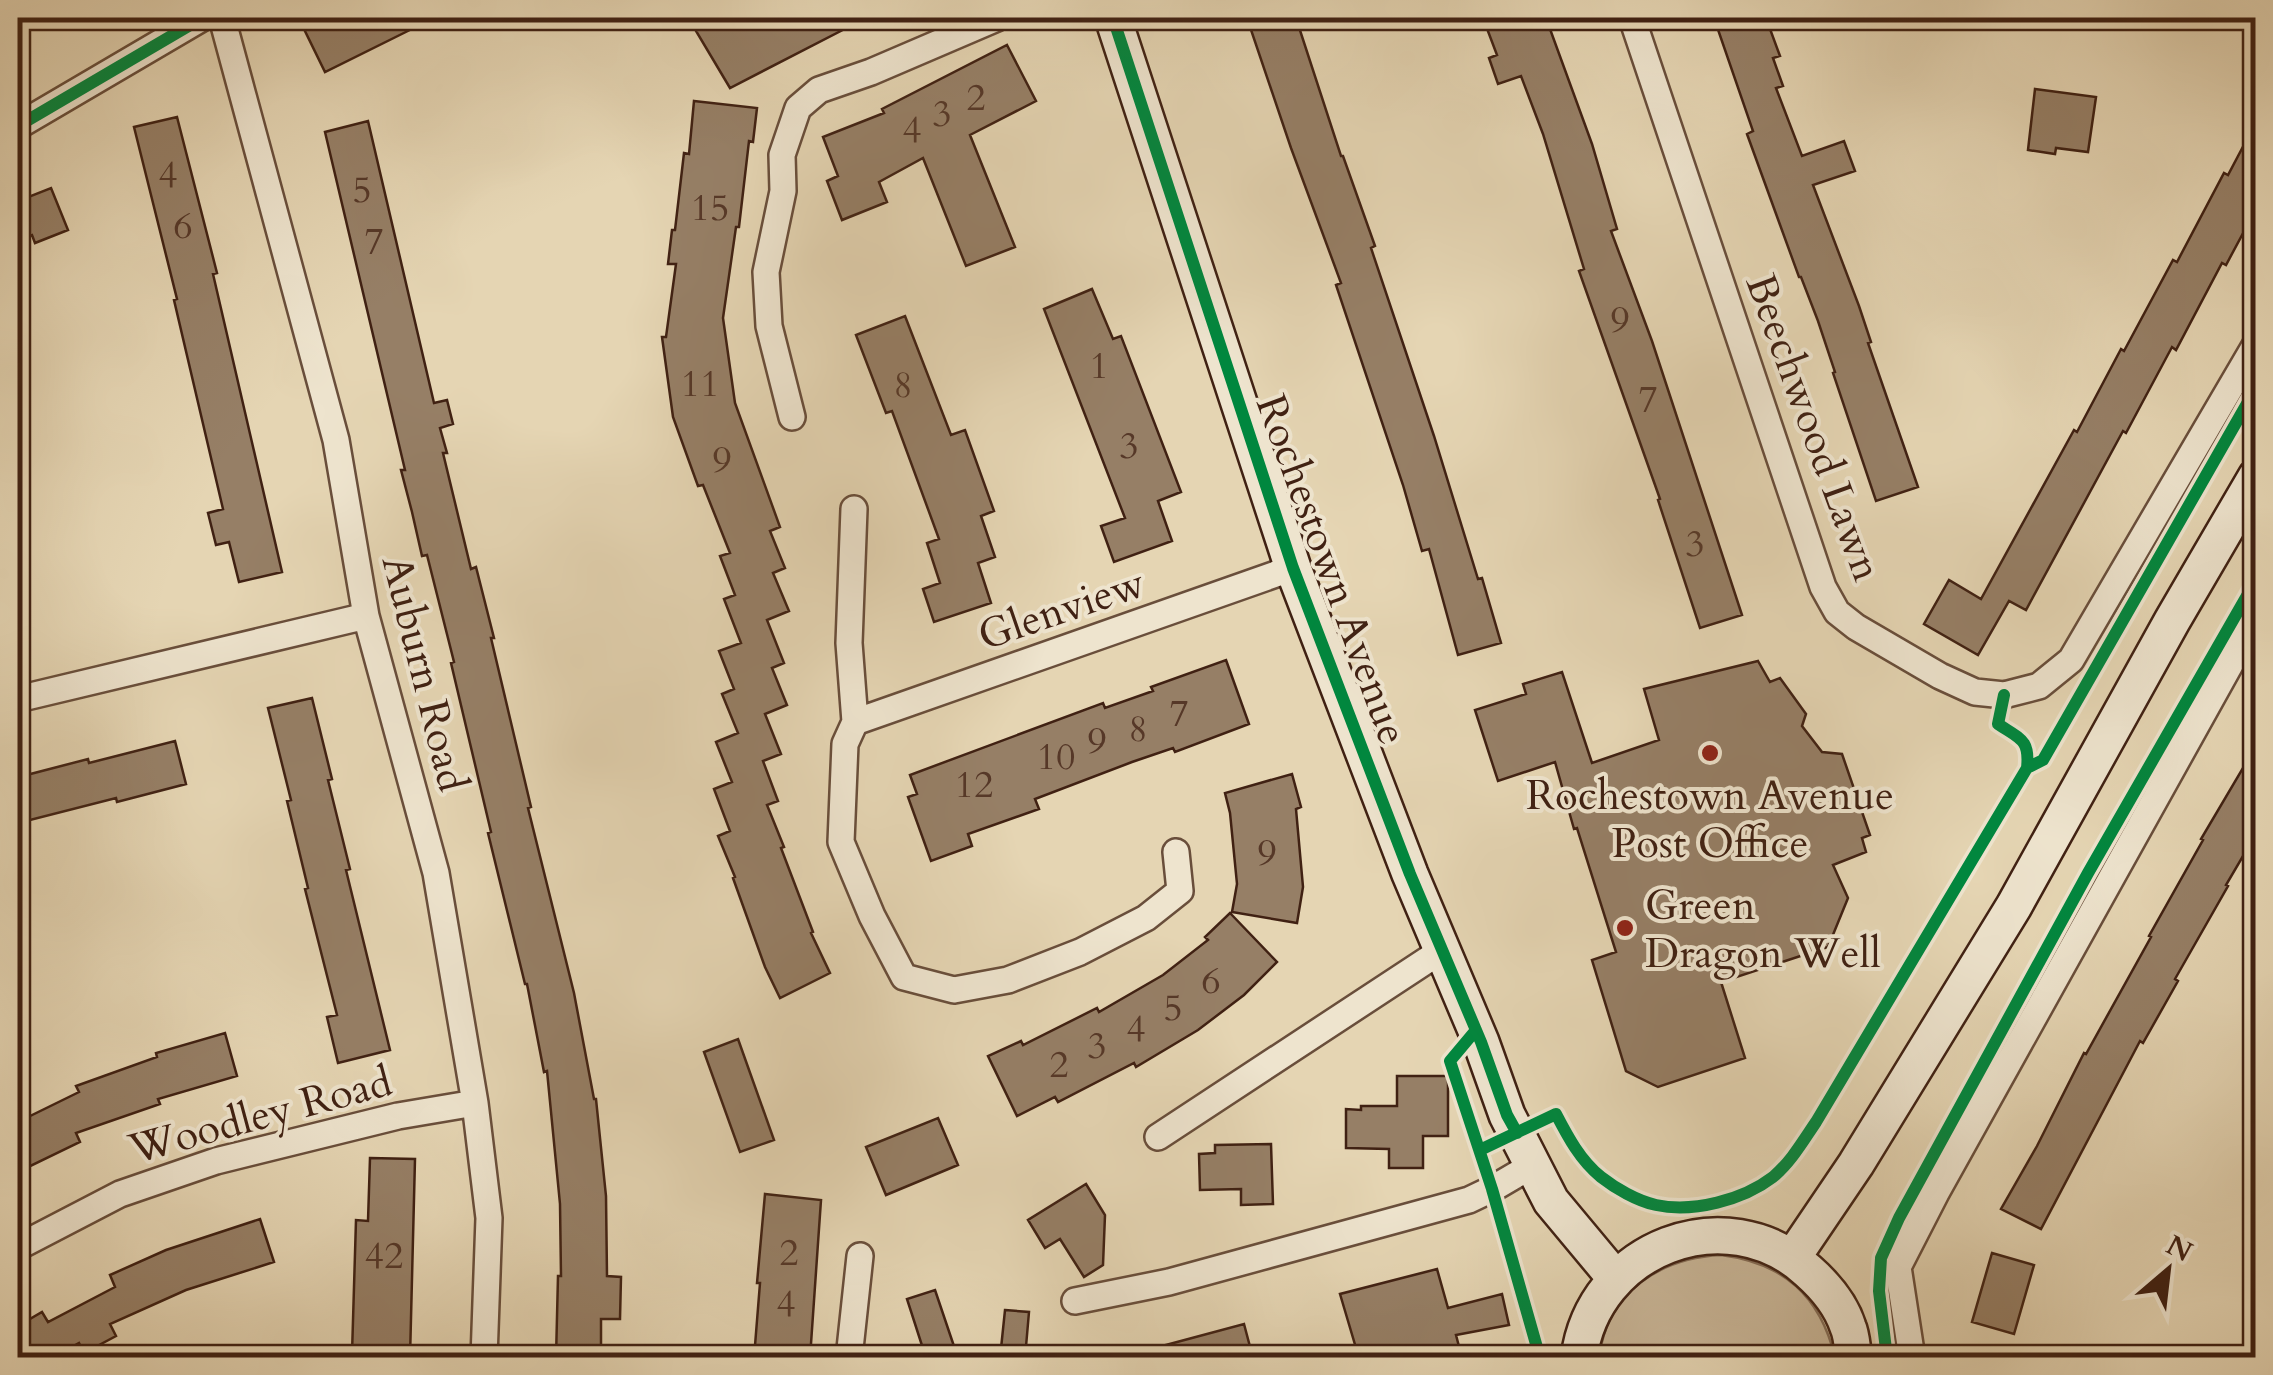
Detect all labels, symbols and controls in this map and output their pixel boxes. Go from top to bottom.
house number: 2 [966,72,986,124]
house number: 3 [932,88,952,140]
house number: 4 [902,104,922,156]
house number: 4 [158,149,178,201]
house number: 5 [352,164,372,216]
house number: 15 [691,182,729,234]
house number: 6 [173,200,193,252]
house number: 7 [364,216,384,268]
street label: Beechwood Lawn [1732,266,1896,589]
house number: 9 [1610,294,1630,346]
house number: 1 [1089,340,1109,392]
house number: 11 [681,358,719,410]
house number: 8 [893,359,913,411]
house number: 7 [1638,374,1658,426]
street label: Rochestown Avenue [1242,387,1421,752]
house number: 3 [1119,420,1139,472]
house number: 9 [712,434,732,486]
house number: 3 [1685,518,1705,570]
street label: Auburn Road [368,549,481,797]
street label: Glenview [971,554,1153,664]
house number: 7 [1169,688,1189,740]
house number: 8 [1128,703,1148,755]
house number: 9 [1087,715,1107,767]
house number: 10 [1037,731,1075,783]
marker: Rochestown Avenue Post Office [1699,742,1721,764]
house number: 12 [955,759,993,811]
place label: Rochestown Avenue Post Office [1526,767,1894,872]
house number: 9 [1257,827,1277,879]
place label: Green Dragon Well [1645,877,1881,982]
marker: Green Dragon Well [1614,917,1636,939]
house number: 6 [1201,955,1221,1007]
house number: 5 [1163,982,1183,1034]
house number: 4 [1126,1003,1146,1055]
house number: 3 [1087,1020,1107,1072]
house number: 2 [1049,1039,1069,1091]
street label: Woodley Road [122,1053,398,1178]
north arrow [2118,1220,2218,1320]
text: N [2160,1226,2199,1271]
house number: 2 [779,1227,799,1279]
house number: 42 [365,1230,403,1282]
house number: 4 [776,1278,796,1330]

